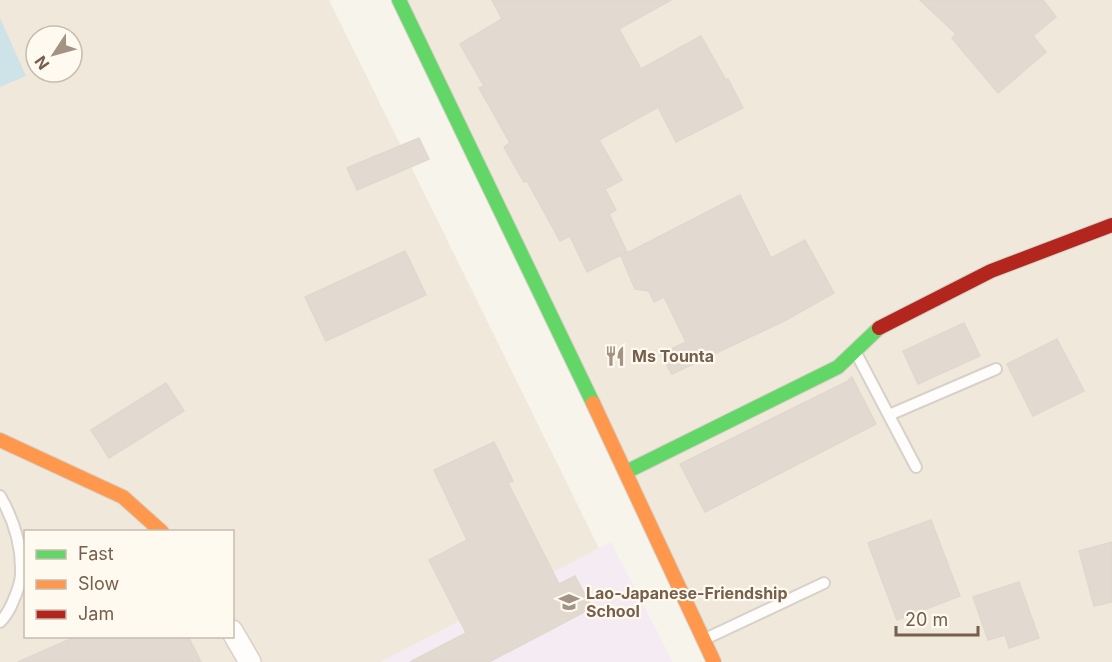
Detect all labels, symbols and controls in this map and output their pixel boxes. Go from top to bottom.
north arrow [24,24,84,84]
text: N [30,52,54,74]
restaurant icon: Ms Tounta [603,344,627,368]
place label: Ms Tounta [632,346,714,366]
legend [24,530,234,638]
text: Fast [78,543,114,564]
text: Slow [78,573,119,594]
place label: Lao-Japanese-Friendship School [586,583,788,621]
school or university icon: Lao-Japanese-Friendship School [557,590,581,614]
scale bar [896,599,978,637]
text: Jam [78,603,114,624]
text: 20 m [905,609,948,630]

